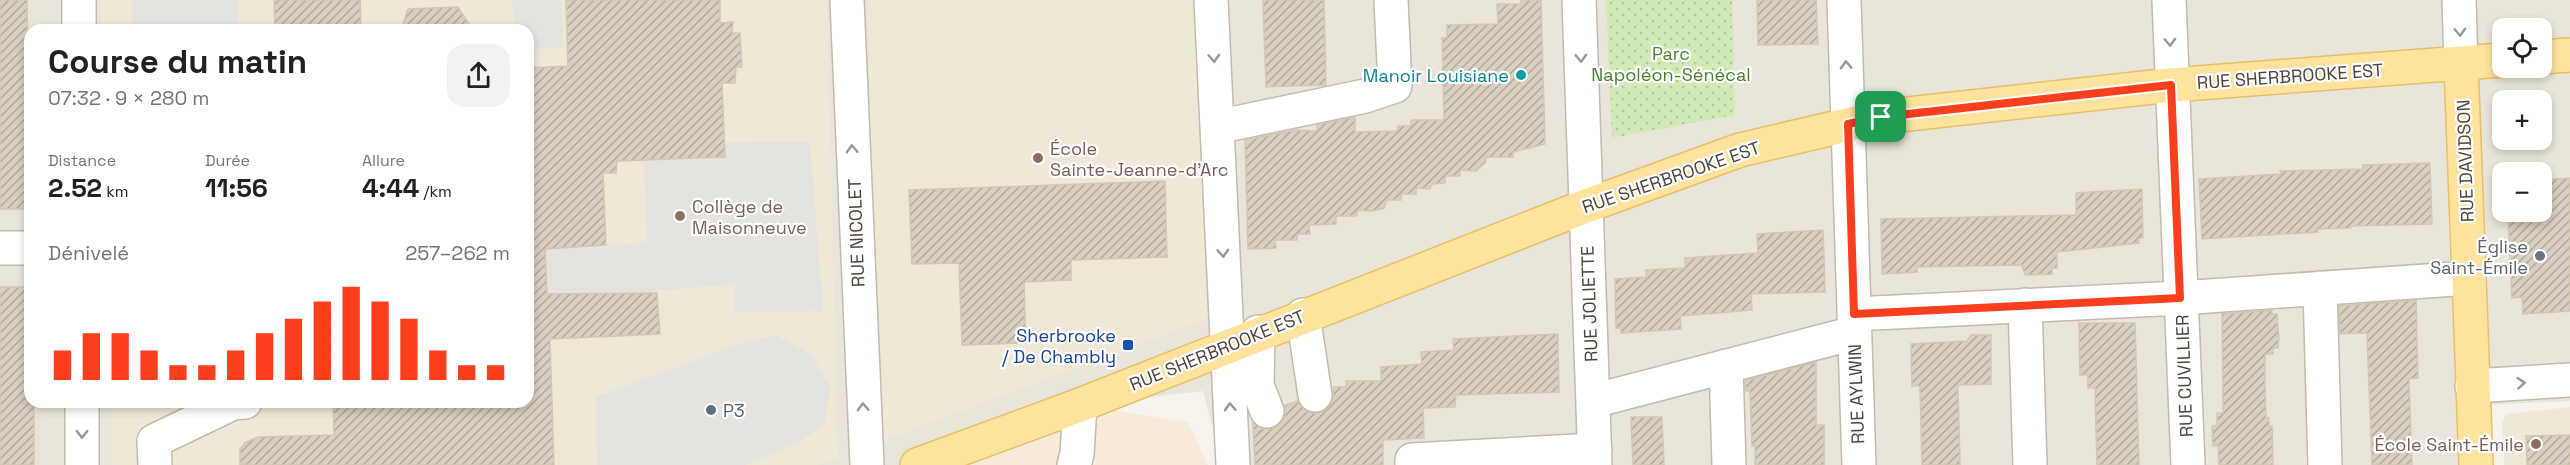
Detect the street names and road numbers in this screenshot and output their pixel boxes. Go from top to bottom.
street label: RUE SHERBROOKE EST [2196,58,2384,94]
street label: RUE DAVIDSON [2451,99,2479,223]
street label: RUE SHERBROOKE EST [1579,136,1763,218]
street label: RUE NICOLET [843,178,869,288]
street label: RUE JOLIETTE [1575,246,1603,362]
street label: RUE SHERBROOKE EST [1126,304,1308,396]
street label: RUE CUVILLIER [2170,314,2198,438]
street label: RUE AYLWIN [1843,344,1869,444]

